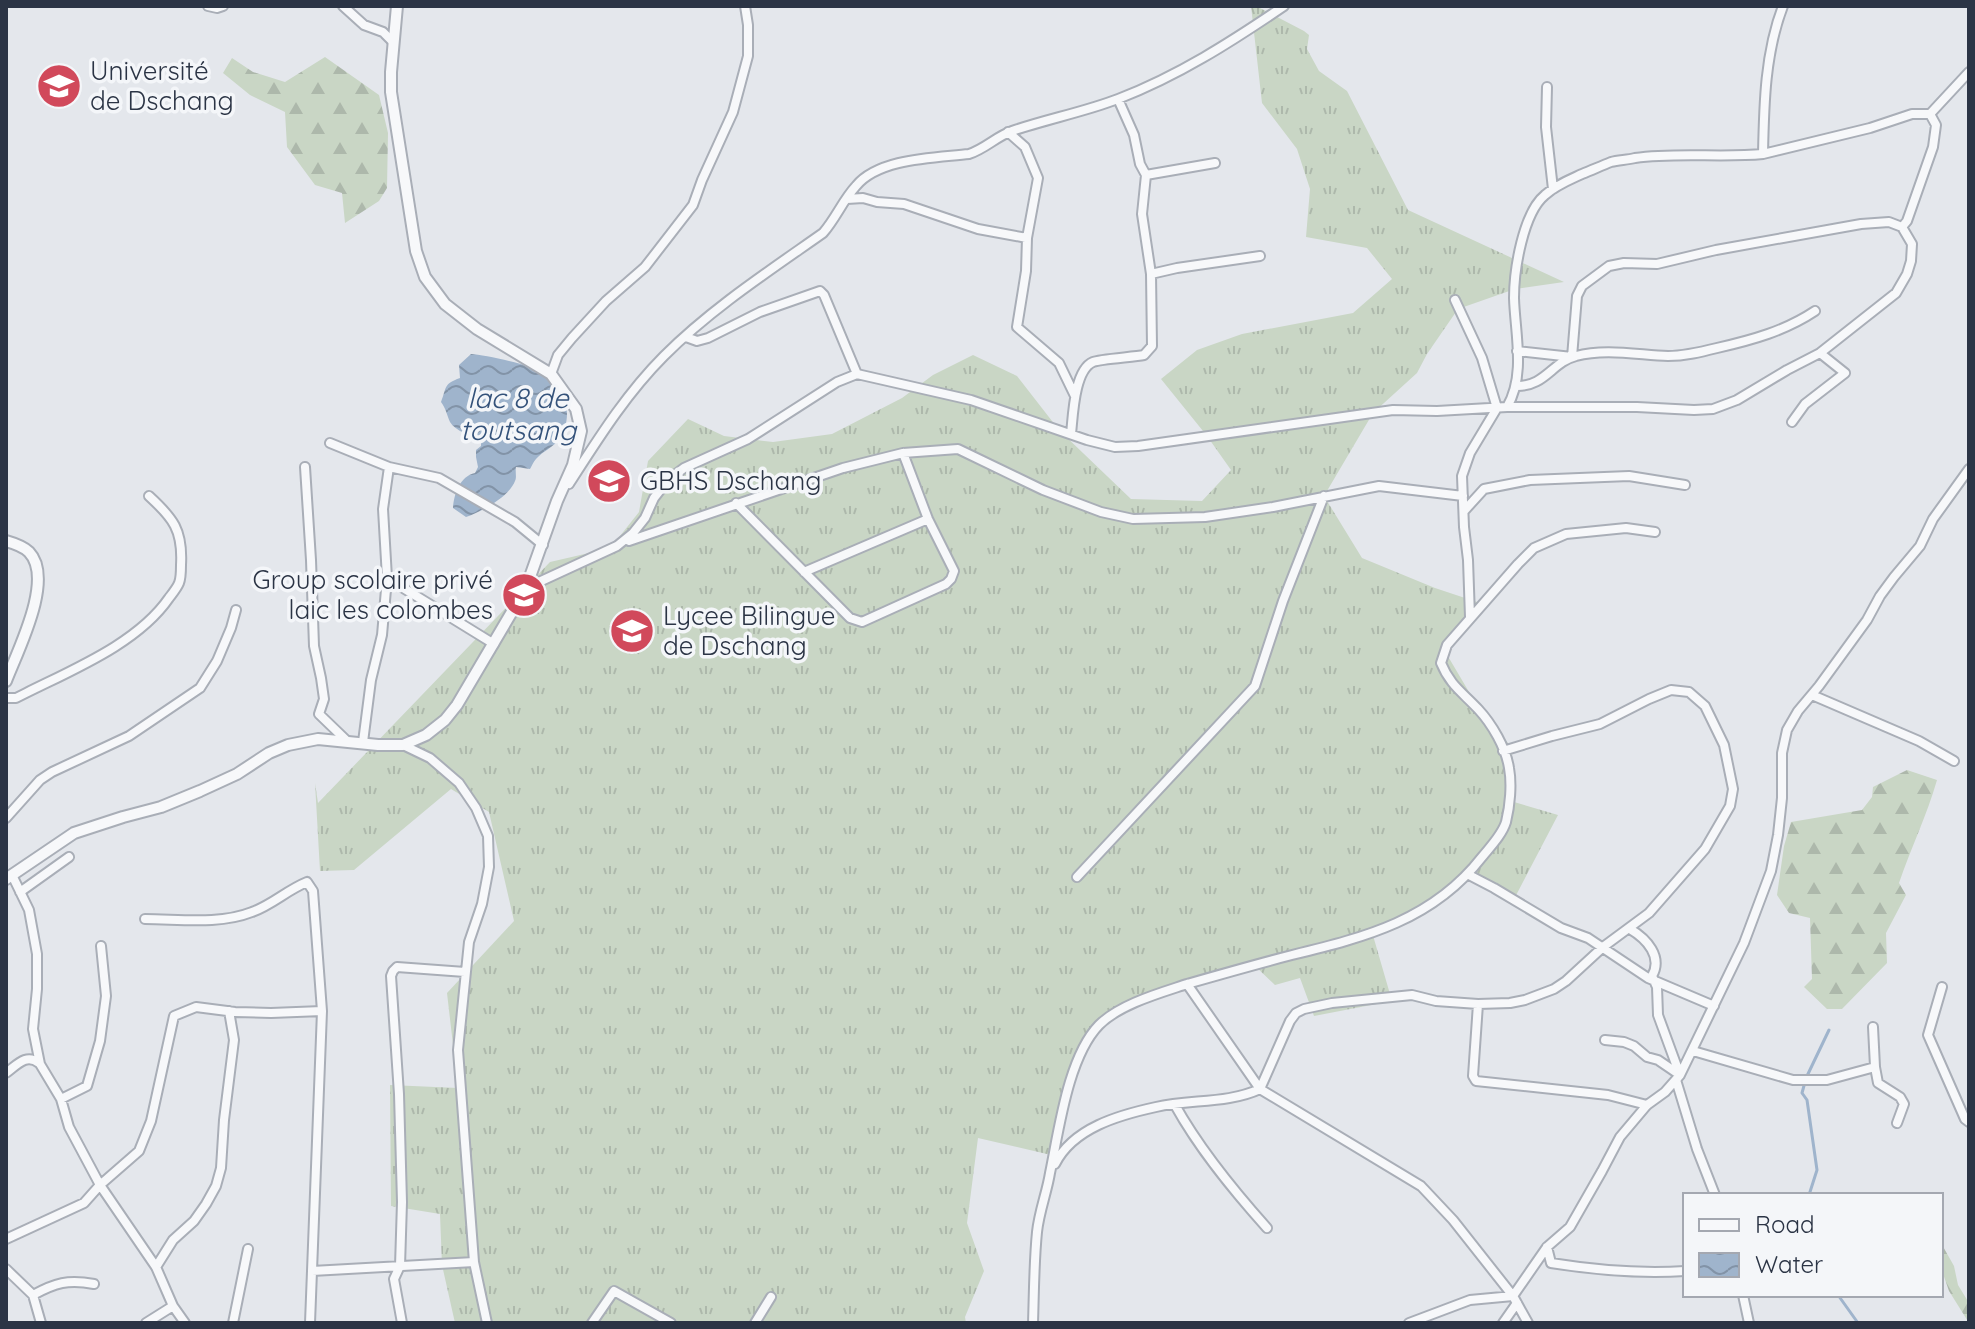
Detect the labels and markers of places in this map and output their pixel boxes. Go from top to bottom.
place label: Université de Dschang [90,54,234,117]
school or university icon: Université de Dschang [35,62,83,110]
school or university icon: GBHS Dschang [585,457,633,505]
place label: GBHS Dschang [640,464,822,497]
place label: Group scolaire privé laic les colombes [253,563,493,626]
school or university icon: Group scolaire privé laic les colombes [500,571,548,619]
place label: Lycee Bilingue de Dschang [663,599,835,662]
school or university icon: Lycee Bilingue de Dschang [608,607,656,655]

